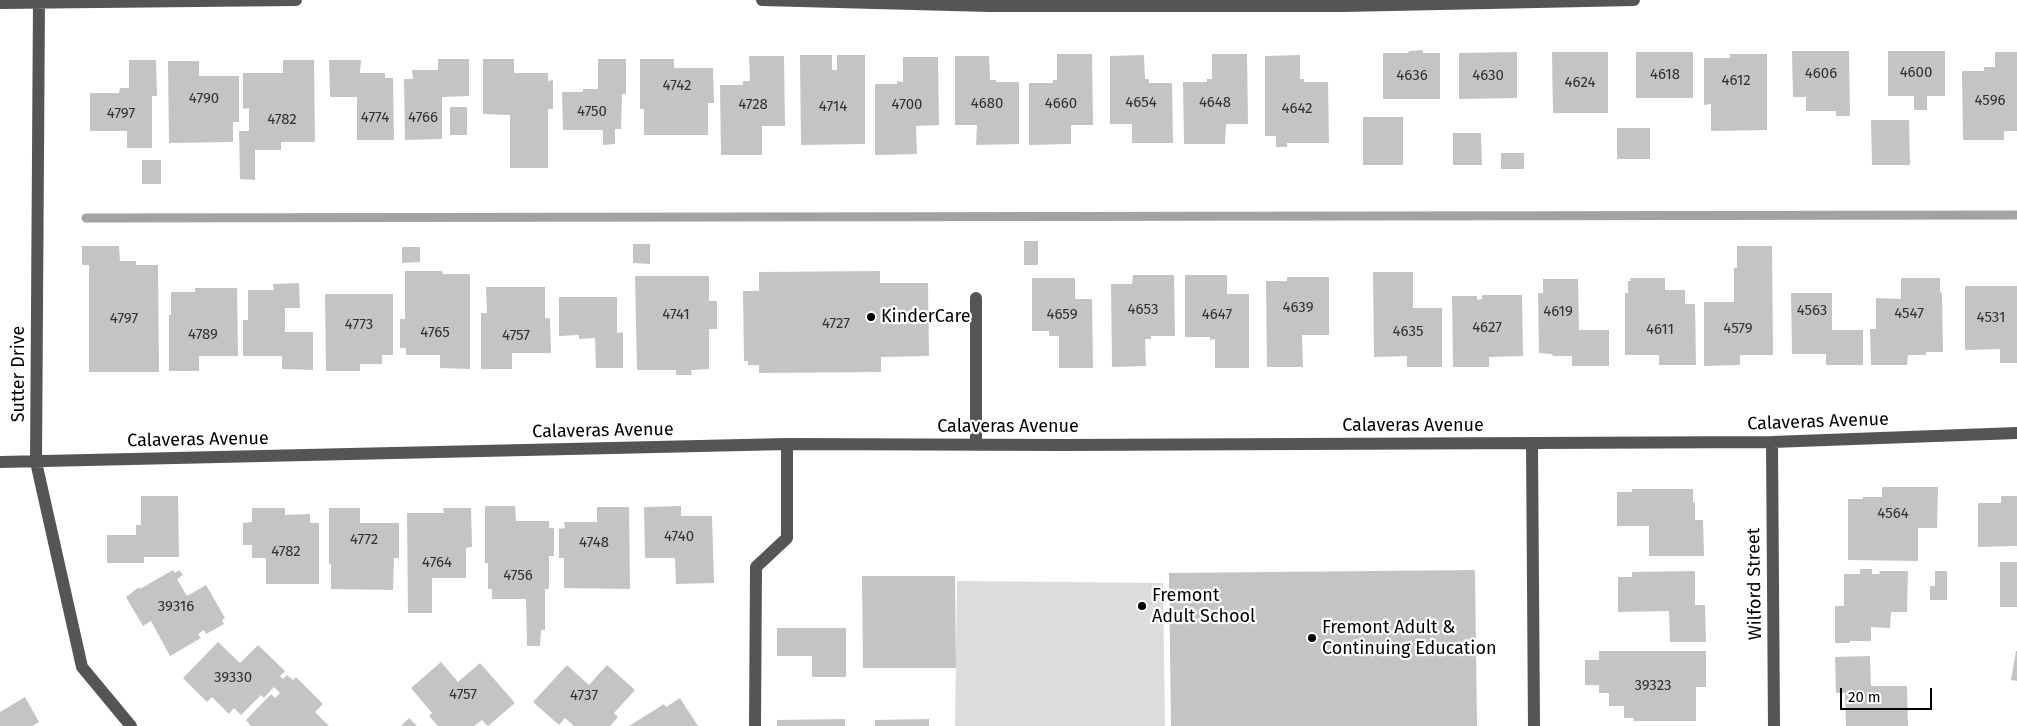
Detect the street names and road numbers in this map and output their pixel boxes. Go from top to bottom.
street label: Sutter Drive [8,326,30,422]
street label: Calaveras Avenue [1747,409,1889,435]
street label: Calaveras Avenue [1342,415,1484,437]
street label: Calaveras Avenue [937,416,1079,438]
street label: Calaveras Avenue [532,419,674,443]
street label: Calaveras Avenue [127,428,269,452]
street label: Wilford Street [1743,528,1767,640]

